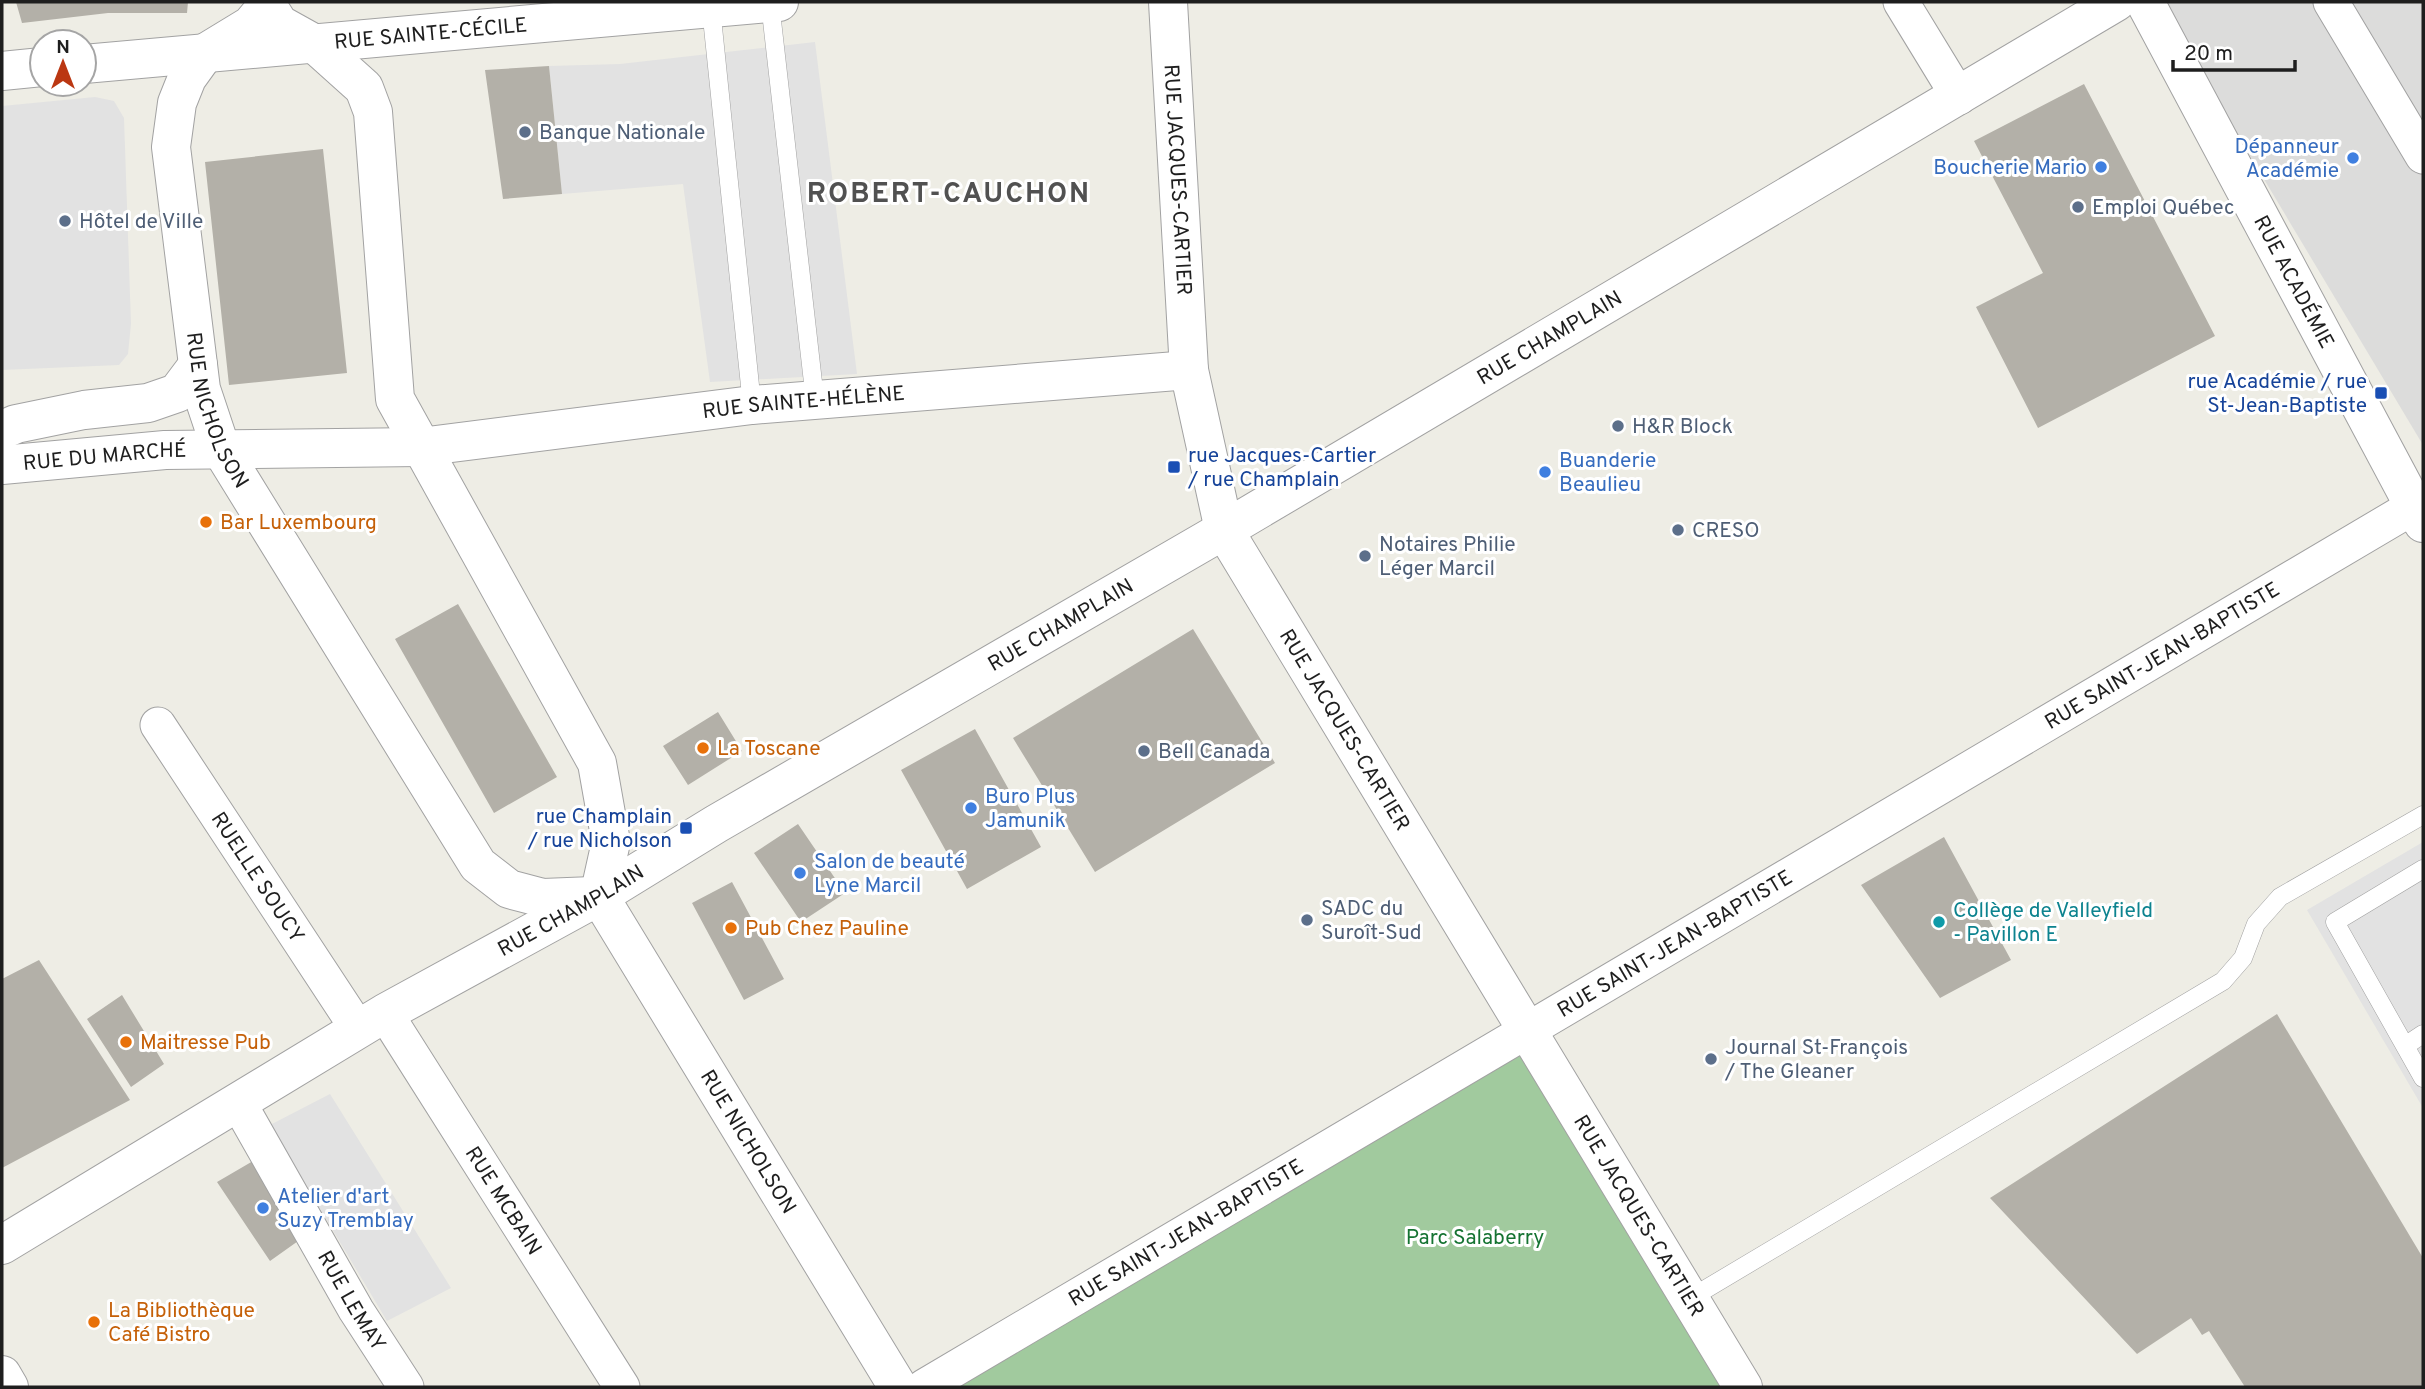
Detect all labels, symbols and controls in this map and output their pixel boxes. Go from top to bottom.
street label: RUE SAINTE-CÉCILE [333,13,529,57]
north arrow [28,28,98,98]
scale bar [2173,28,2296,72]
text: N [56,36,70,60]
text: 20 m [2184,41,2233,68]
street label: RUE JACQUES-CARTIER [1157,64,1197,296]
place label: Banque Nationale [539,120,705,147]
marker: Banque Nationale [517,124,533,140]
place label: Dépanneur Académie [2234,134,2339,185]
marker: Dépanneur Académie [2345,150,2361,166]
place label: Boucherie Mario [1933,155,2087,182]
marker: Boucherie Mario [2093,159,2109,175]
district label: ROBERT-CAUCHON [807,177,1091,213]
place label: Emploi Québec [2092,195,2235,222]
marker: Emploi Québec [2070,199,2086,215]
place label: Hôtel de Ville [79,209,203,236]
street label: RUE ACADÉMIE [2246,211,2339,354]
marker: Hôtel de Ville [57,213,73,229]
street label: RUE CHAMPLAIN [1473,285,1628,392]
street label: RUE NICHOLSON [179,331,254,494]
place label: rue Académie / rue St-Jean-Baptiste [2188,369,2367,420]
street label: RUE SAINTE-HÉLÈNE [701,381,906,426]
marker: rue Académie / rue St-Jean-Baptiste [2373,385,2389,401]
place label: H&R Block [1632,414,1733,441]
marker: H&R Block [1610,418,1626,434]
street label: RUE DU MARCHÉ [22,437,187,478]
place label: rue Jacques-Cartier / rue Champlain [1187,443,1376,494]
place label: Buanderie Beaulieu [1559,448,1656,499]
marker: rue Jacques-Cartier / rue Champlain [1166,459,1182,475]
marker: Buanderie Beaulieu [1537,464,1553,480]
place label: Bar Luxembourg [220,510,377,537]
marker: Bar Luxembourg [198,514,214,530]
place label: CRESO [1692,518,1760,545]
marker: CRESO [1670,522,1686,538]
place label: Notaires Philie Léger Marcil [1379,532,1516,583]
marker: Notaires Philie Léger Marcil [1357,548,1373,564]
street label: RUE CHAMPLAIN [983,573,1139,679]
street label: RUE SAINT-JEAN-BAPTISTE [2040,577,2285,737]
street label: RUE JACQUES-CARTIER [1272,625,1415,837]
place label: La Toscane [717,736,820,763]
place label: Bell Canada [1158,739,1270,766]
marker: La Toscane [695,740,711,756]
marker: Bell Canada [1136,743,1152,759]
place label: Buro Plus Jamunik [985,784,1075,835]
marker: Buro Plus Jamunik [963,800,979,816]
place label: rue Champlain / rue Nicholson [527,804,672,855]
street label: RUELLE SOUCY [204,807,310,948]
marker: rue Champlain / rue Nicholson [678,820,694,836]
place label: Salon de beauté Lyne Marcil [814,849,965,900]
street label: RUE CHAMPLAIN [493,859,650,964]
marker: Salon de beauté Lyne Marcil [792,865,808,881]
street label: RUE SAINT-JEAN-BAPTISTE [1553,865,1798,1025]
place label: SADC du Suroît-Sud [1321,896,1421,947]
place label: Collège de Valleyfield - Pavillon E [1953,898,2153,949]
marker: SADC du Suroît-Sud [1299,912,1315,928]
marker: Collège de Valleyfield - Pavillon E [1931,914,1947,930]
place label: Pub Chez Pauline [745,916,909,943]
marker: Pub Chez Pauline [723,920,739,936]
place label: Maitresse Pub [140,1030,271,1057]
marker: Maitresse Pub [118,1034,134,1050]
place label: Journal St-François / The Gleaner [1724,1035,1908,1086]
marker: Journal St-François / The Gleaner [1703,1051,1719,1067]
street label: RUE NICHOLSON [693,1065,801,1219]
street label: RUE JACQUES-CARTIER [1566,1111,1709,1322]
street label: RUE MCBAIN [458,1142,547,1261]
street label: RUE SAINT-JEAN-BAPTISTE [1064,1154,1309,1314]
place label: Atelier d'art Suzy Tremblay [277,1184,414,1235]
marker: Atelier d'art Suzy Tremblay [255,1200,271,1216]
park label: Parc Salaberry [1406,1225,1544,1252]
street label: RUE LEMAY [310,1246,391,1357]
place label: La Bibliothèque Café Bistro [108,1298,255,1349]
marker: La Bibliothèque Café Bistro [86,1314,102,1330]

